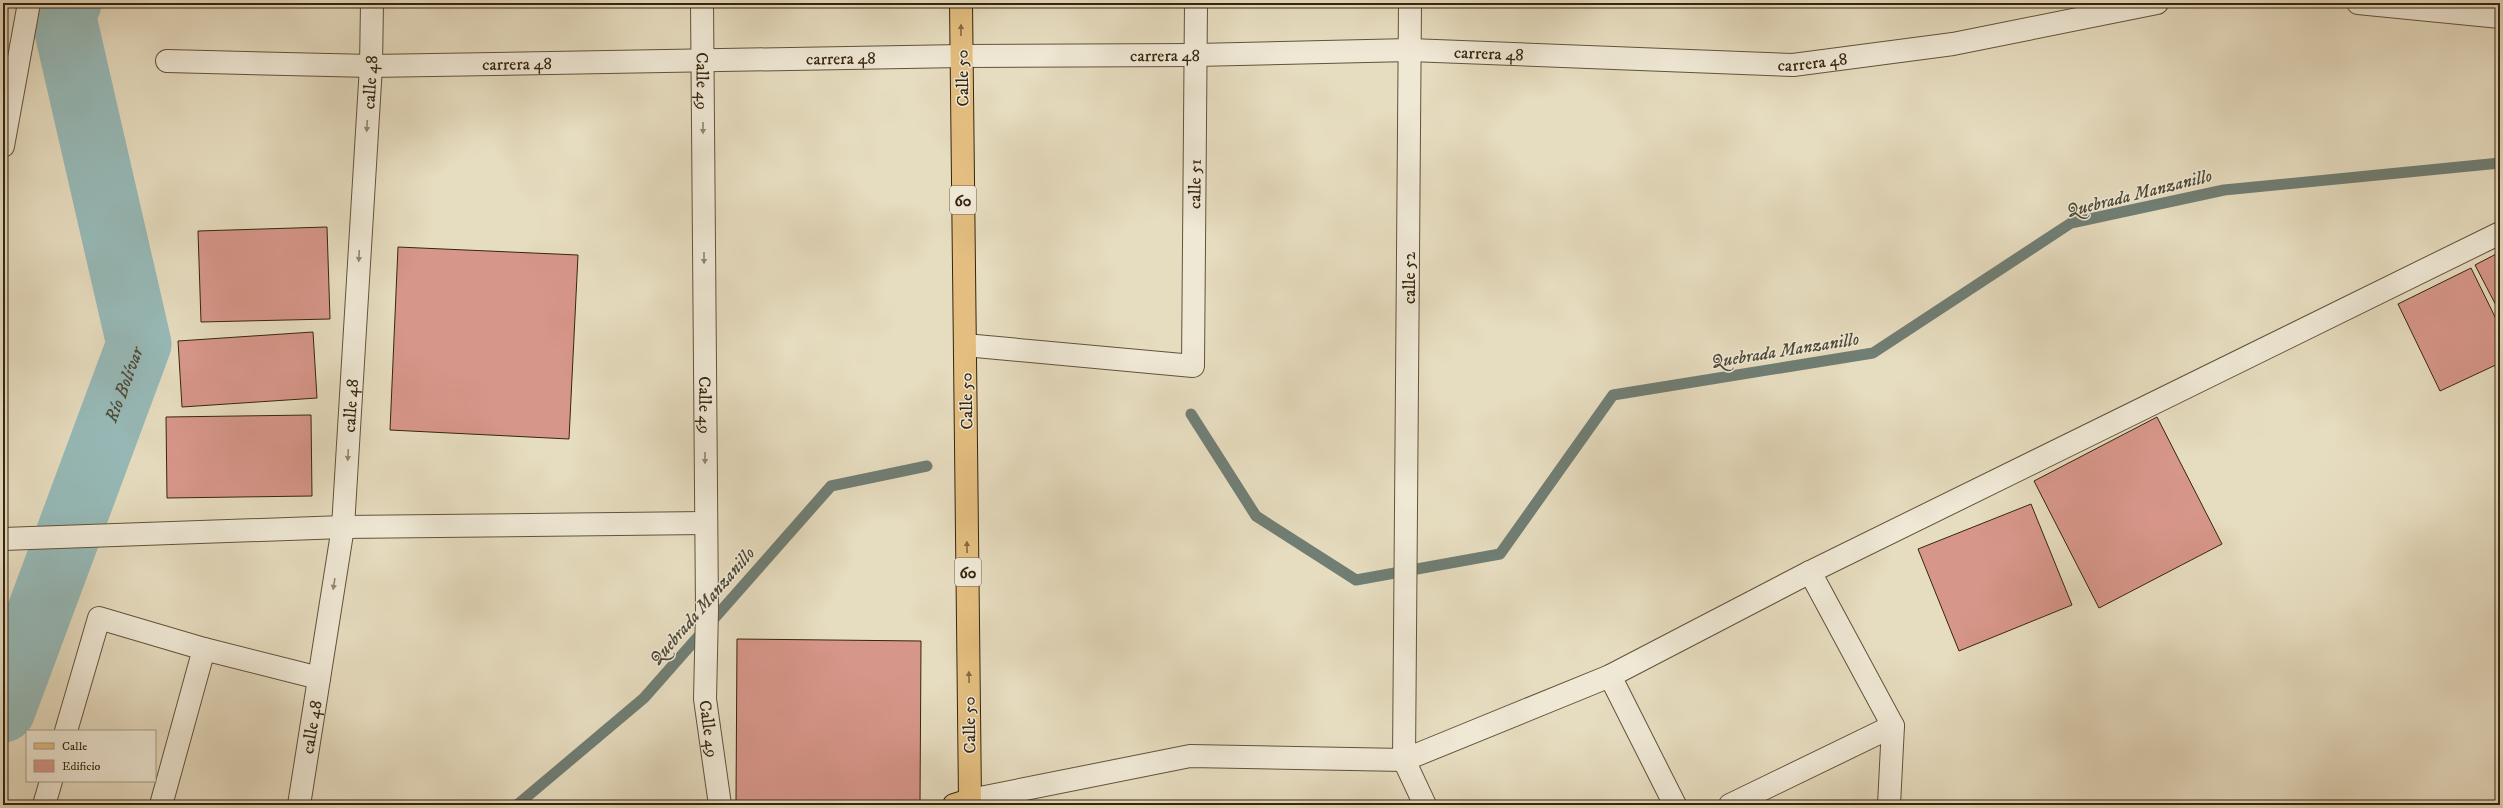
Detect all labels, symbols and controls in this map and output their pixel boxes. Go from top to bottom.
one-way arrow [958,23,964,36]
street label: carrera 48 [1454,42,1524,66]
street label: carrera 48 [1130,45,1200,67]
street label: carrera 48 [806,47,876,71]
street label: carrera 48 [1777,48,1849,77]
street label: Calle 50 [952,49,974,107]
street label: Calle 49 [690,52,713,110]
street label: carrera 48 [482,53,552,76]
street label: calle 48 [358,55,383,110]
one-way arrow [364,120,371,132]
one-way arrow [700,122,706,135]
street label: calle 51 [1184,159,1207,209]
water label: Quebrada Manzanillo [2064,165,2215,223]
road number: 60 [950,186,976,214]
one-way arrow [356,250,363,262]
street label: calle 52 [1399,251,1421,304]
one-way arrow [701,252,707,265]
water label: Quebrada Manzanillo [1710,328,1861,374]
water label: Río Bolívar [100,343,149,427]
street label: Calle 50 [956,372,978,430]
street label: Calle 49 [693,376,716,434]
street label: calle 48 [339,378,364,433]
one-way arrow [344,449,351,461]
one-way arrow [702,452,708,465]
one-way arrow [964,540,970,553]
water label: Quebrada Manzanillo [645,543,760,670]
road number: 60 [955,558,981,586]
one-way arrow [331,578,337,591]
one-way arrow [966,670,972,683]
street label: Calle 50 [959,696,981,754]
street label: calle 48 [297,699,327,755]
street label: Calle 49 [693,699,723,759]
legend [26,730,156,782]
text: Calle [62,739,87,754]
text: Edificio [62,759,101,774]

